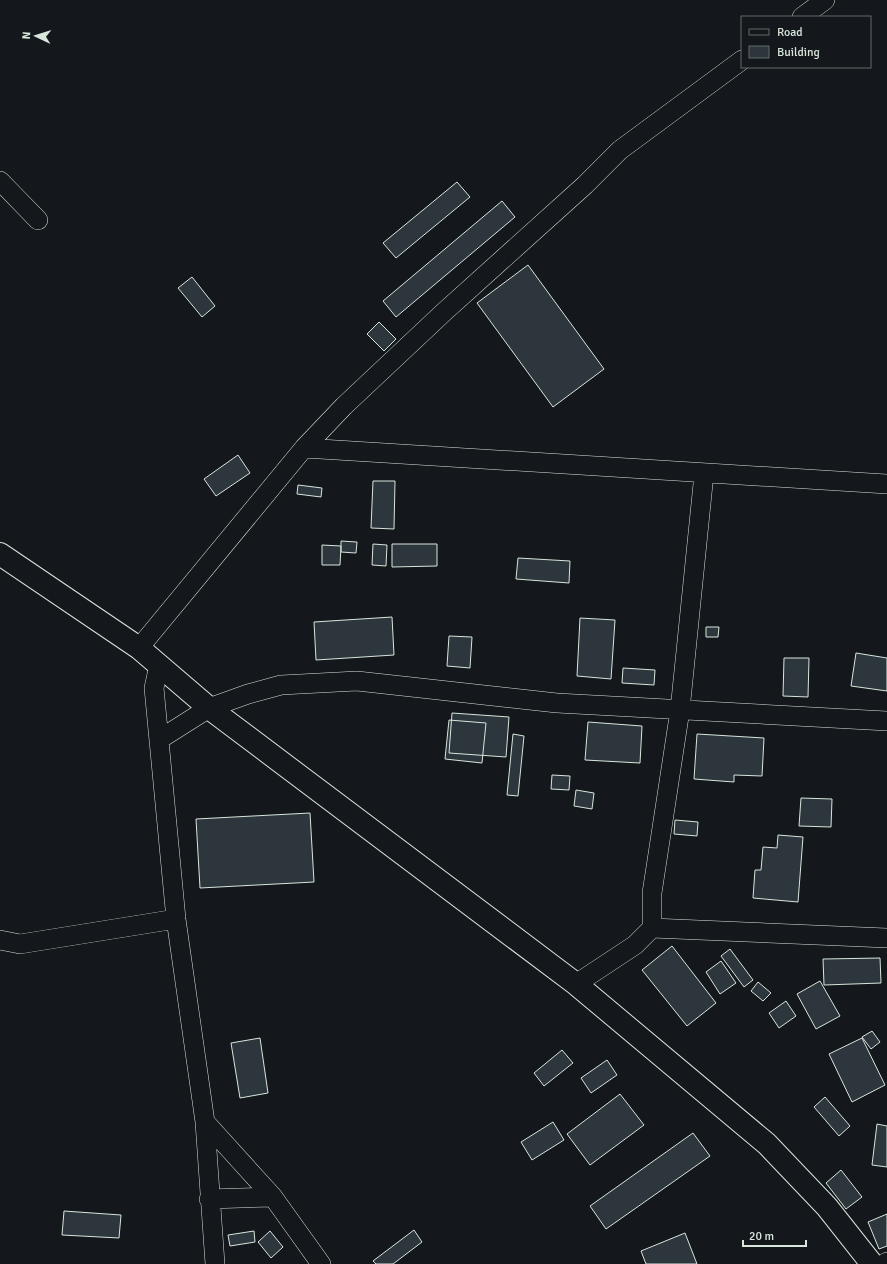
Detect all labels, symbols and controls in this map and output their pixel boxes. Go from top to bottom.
north arrow [16,16,56,56]
legend [741,16,871,68]
text: Road [777,25,803,40]
text: N [20,31,33,40]
text: Building [777,45,820,60]
scale bar [743,1222,806,1248]
text: 20 m [749,1229,774,1244]

